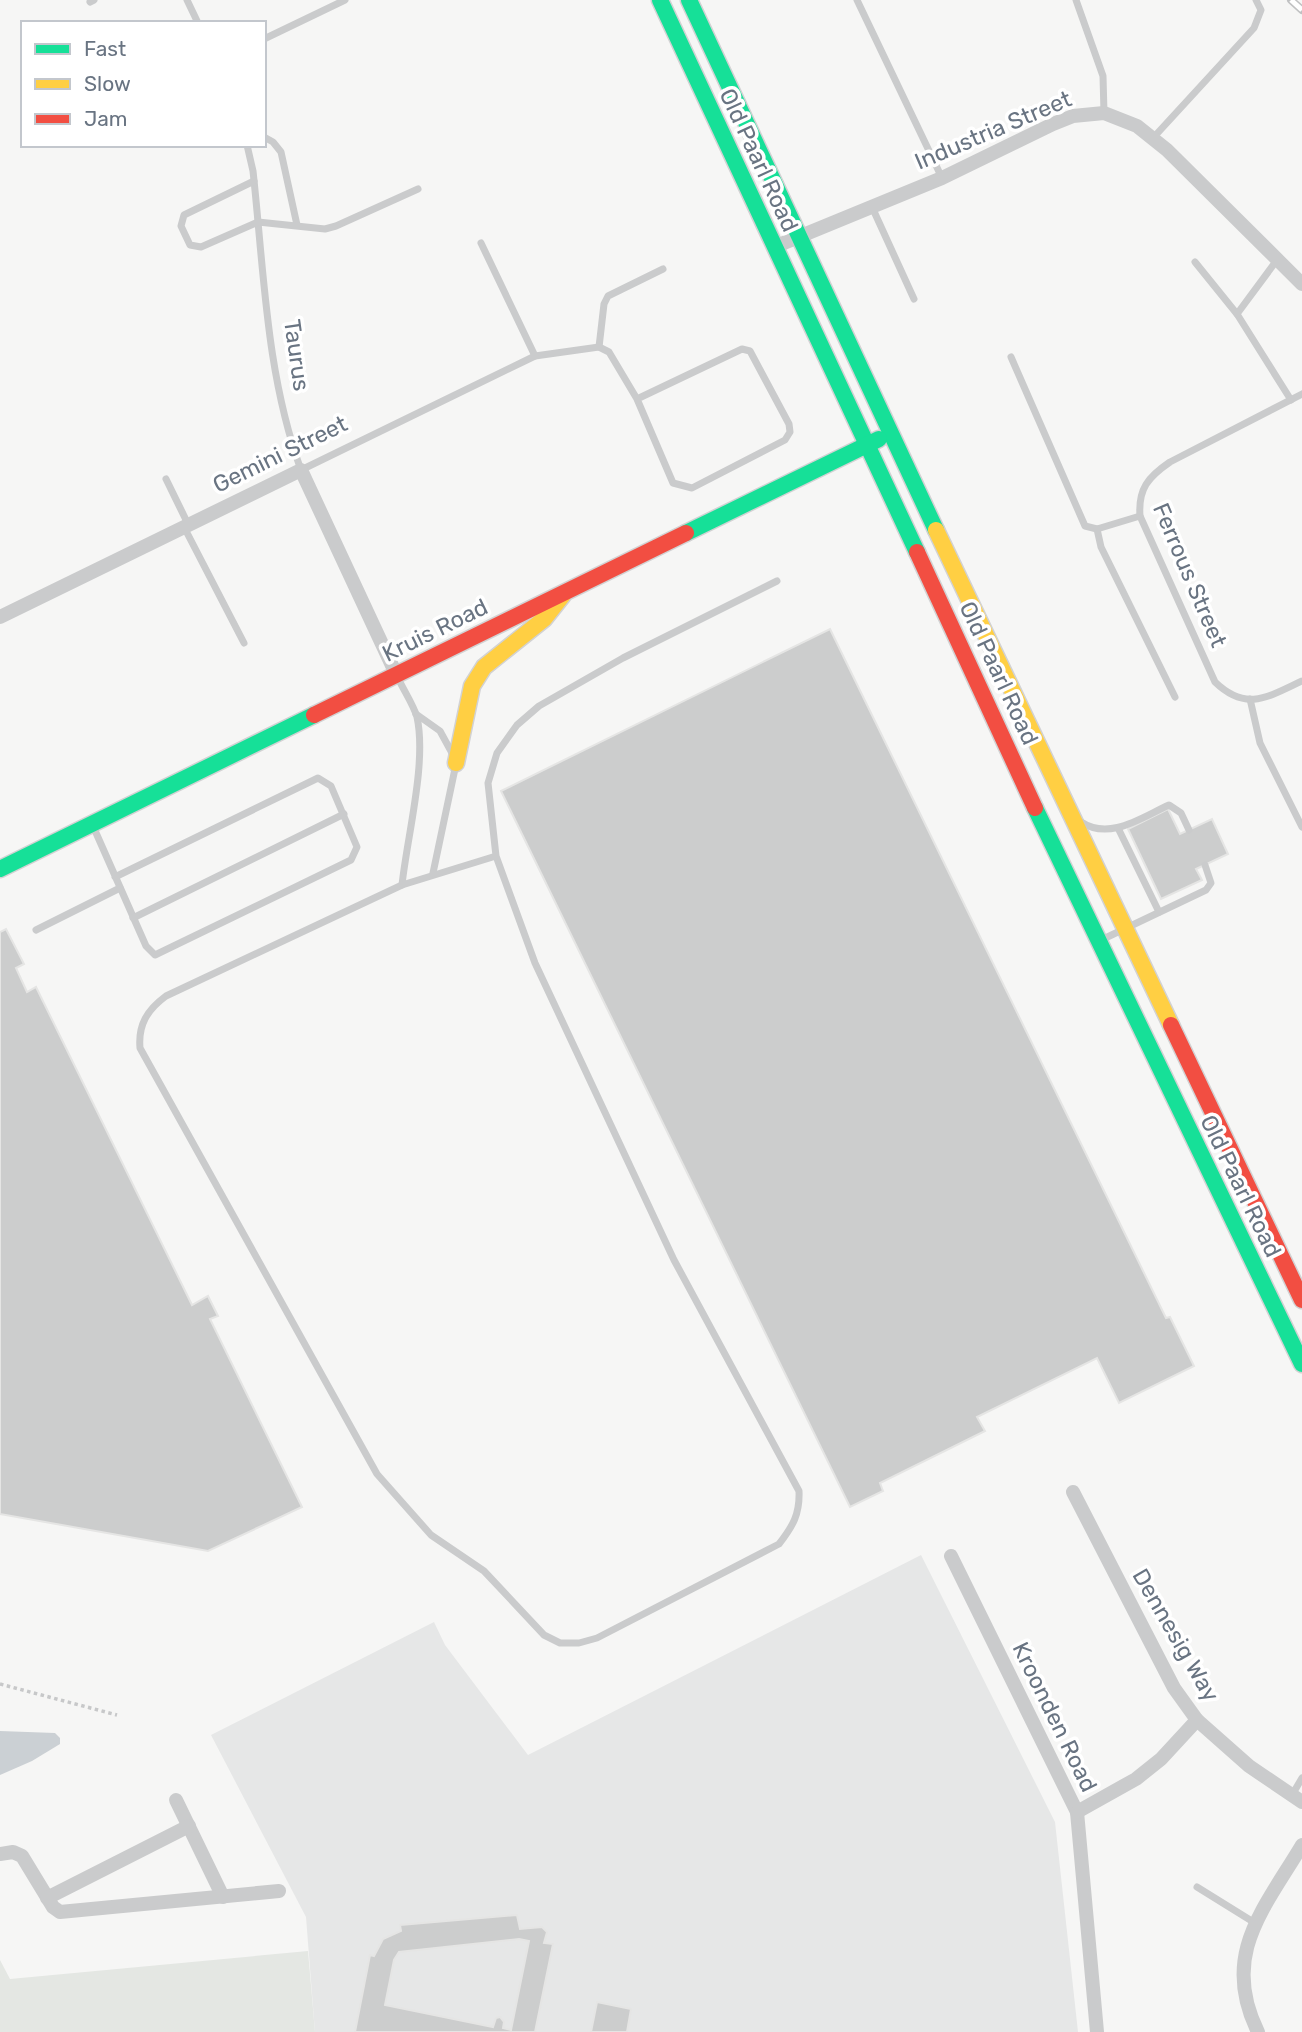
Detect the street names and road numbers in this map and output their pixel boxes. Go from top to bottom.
street label: Old Paarl Road [714,84,804,236]
street label: Industria Street [910,84,1076,176]
street label: Taurus [278,317,316,393]
street label: Gemini Street [208,409,352,499]
street label: Ferrous Street [1147,499,1233,651]
street label: Kruis Road [378,592,492,668]
street label: Old Paarl Road [954,597,1044,749]
street label: Old Paarl Road [1194,1110,1288,1262]
street label: Dennesig Way [1127,1564,1225,1707]
street label: Kroonden Road [1007,1637,1103,1797]

